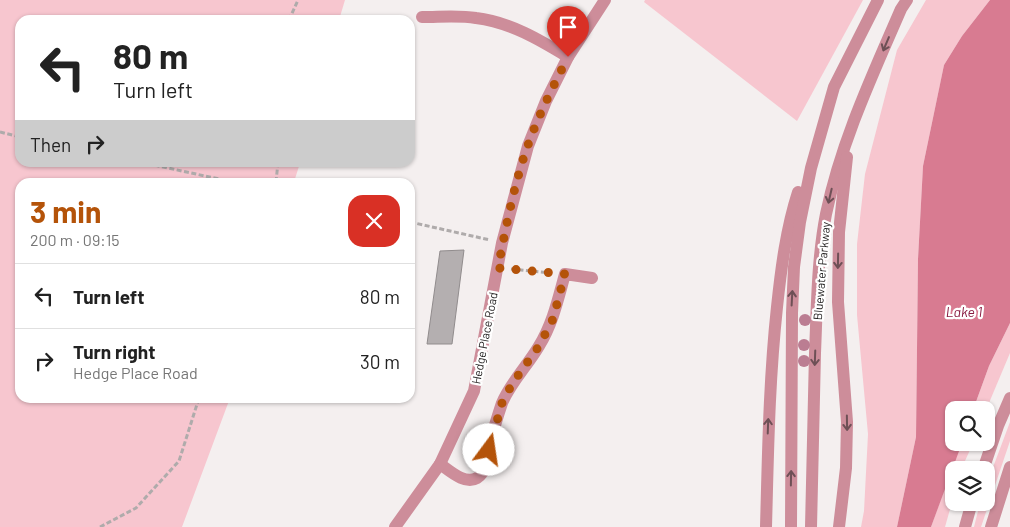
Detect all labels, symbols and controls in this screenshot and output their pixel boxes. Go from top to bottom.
pin [547,6,589,57]
icon: arrive [554,13,582,41]
text: 80 m [113,34,188,76]
icon: left [30,35,95,100]
one-way arrow [880,36,890,51]
text: Turn left [113,76,193,102]
icon: right [81,130,109,158]
text: Then [30,133,71,156]
one-way arrow [825,188,834,204]
text: 3 min [30,193,101,229]
button: close [348,195,400,247]
street label: Bluewater Parkway [810,221,832,321]
text: 200 m · 09:15 [30,230,119,249]
one-way arrow [833,252,843,268]
icon: left [30,282,58,310]
text: Turn left [73,285,144,308]
text: 80 m [360,285,400,308]
street label: Hedge Place Road [468,291,500,385]
one-way arrow [788,291,797,307]
water label: Lake 1 [946,303,982,320]
text: Turn right [73,340,155,363]
icon: right [30,347,58,375]
text: 30 m [360,350,400,373]
one-way arrow [811,350,820,366]
text: Hedge Place Road [73,363,198,382]
map controls [945,401,995,511]
button: search [945,401,995,451]
one-way arrow [842,414,852,430]
one-way arrow [764,418,773,434]
position arrow [462,423,514,475]
button: layers [945,461,995,511]
one-way arrow [786,471,796,487]

